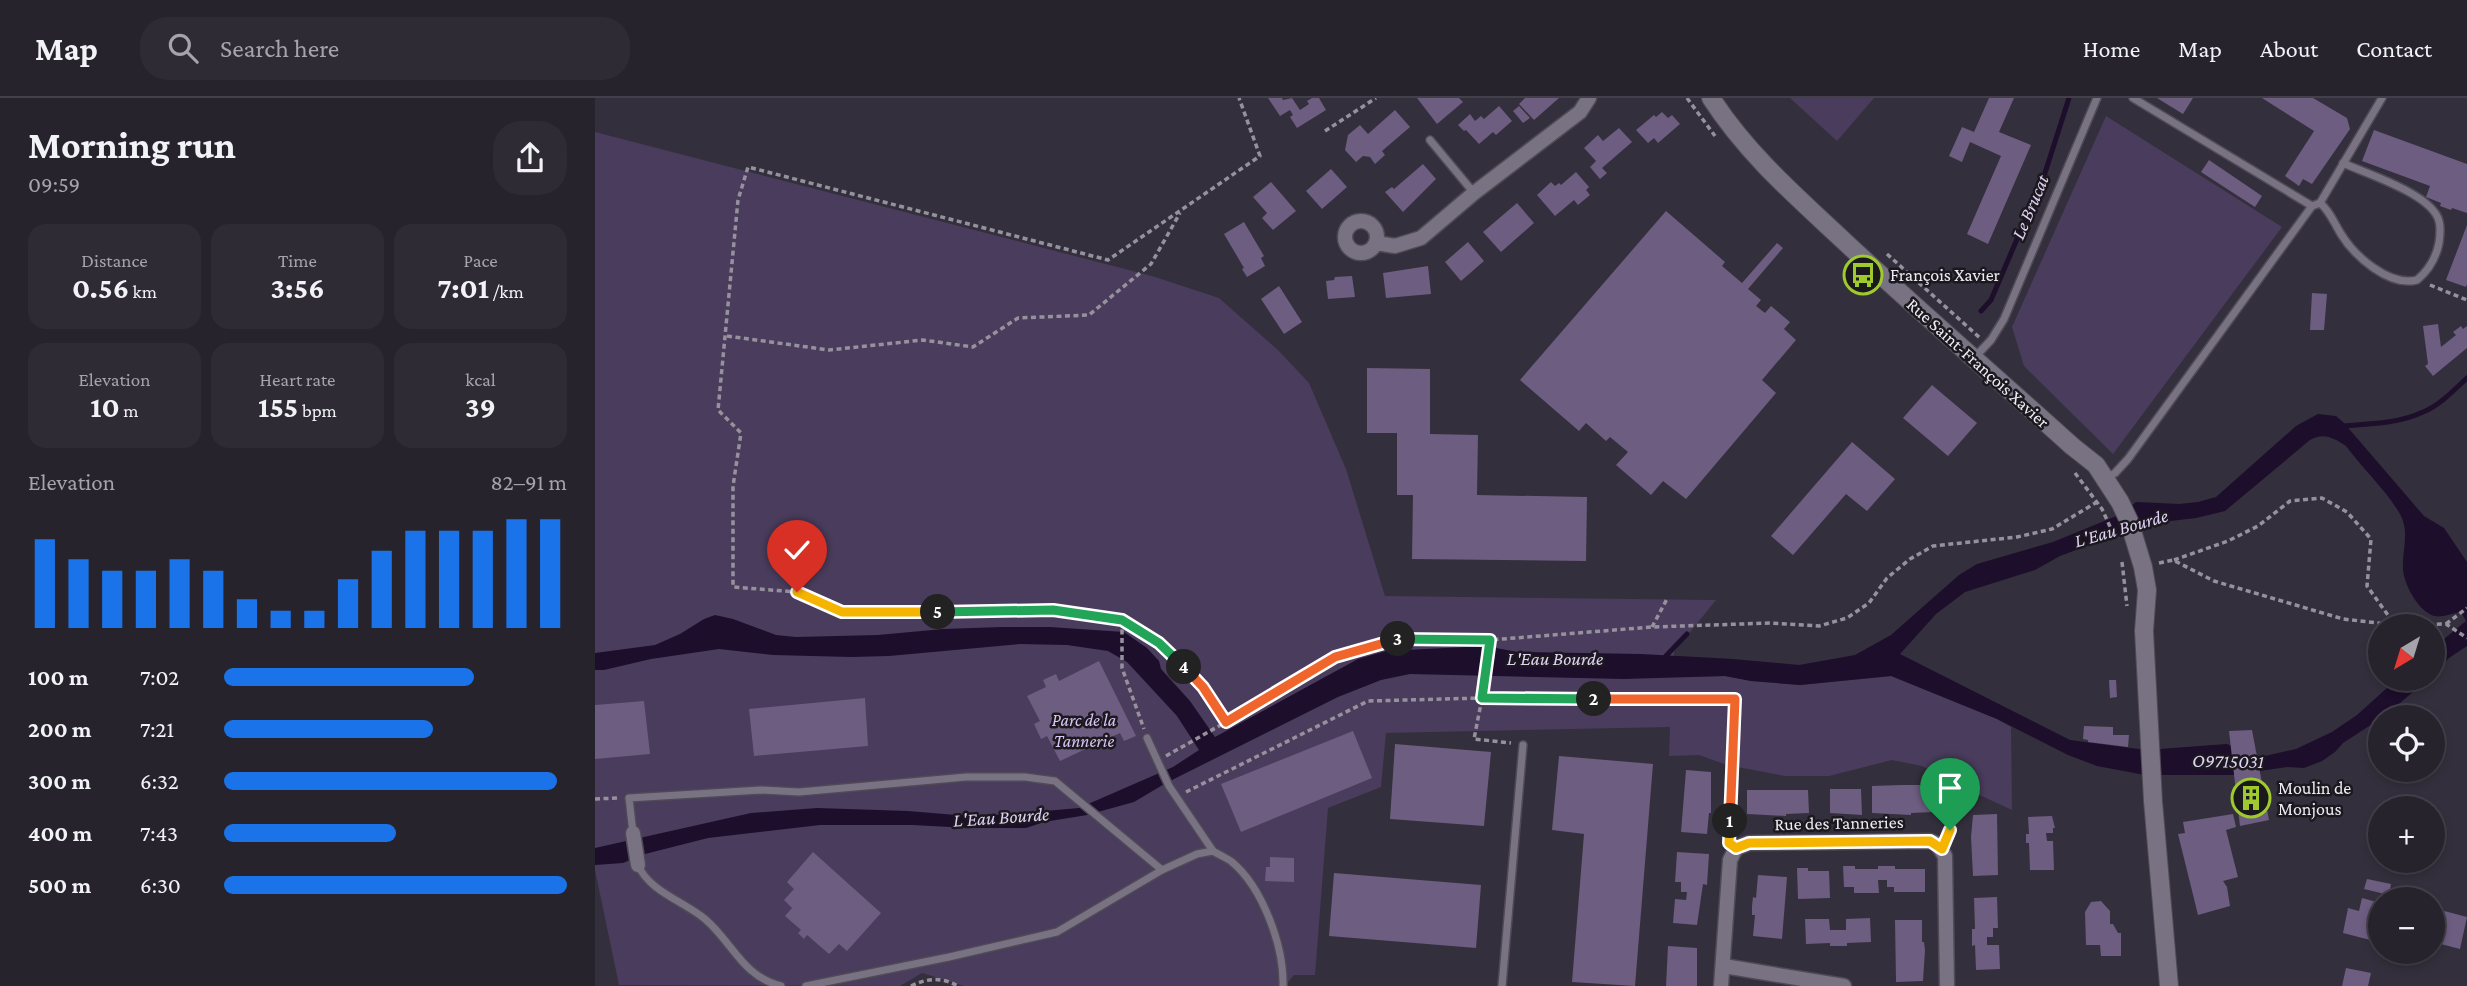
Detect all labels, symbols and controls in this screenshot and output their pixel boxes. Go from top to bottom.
search box [140,17,630,80]
icon: search [164,29,202,67]
text: Map [35,30,98,67]
text: Search here [220,34,339,63]
text: Home [2083,35,2140,62]
text: Map [2178,35,2222,62]
text: About [2260,35,2318,62]
text: Contact [2356,35,2432,62]
button: share [493,121,567,195]
text: Morning run [28,124,236,166]
text: 09:59 [28,171,80,197]
water label: Le Brucat [2007,171,2053,242]
text: Distance [81,250,148,271]
text: Time [278,250,317,271]
text: Pace [463,250,498,271]
bus stop icon: François Xavier [1842,254,1884,296]
place label: François Xavier [1890,265,2001,285]
text: 0.56 [72,271,129,304]
text: 3:56 [270,271,325,304]
text: 7:01 [437,271,489,304]
text: km [129,281,157,302]
text: /km [489,281,524,302]
street label: Rue Saint-François Xavier [1903,294,2054,432]
text: Elevation [79,369,150,390]
text: Heart rate [260,369,335,390]
text: kcal [465,369,496,390]
text: 10 [90,390,120,423]
text: 155 [258,390,298,423]
text: 39 [465,390,496,423]
text: m [120,400,139,421]
text: bpm [298,400,337,421]
text: Elevation [28,469,115,495]
text: 82–91 m [490,469,567,495]
water label: L'Eau Bourde [2072,505,2170,551]
pin [767,520,827,592]
icon: check [778,531,816,569]
pin: 5 [921,594,955,630]
text: 5 [933,601,942,622]
north arrow [2368,614,2445,691]
map controls [2368,614,2445,964]
pin: 3 [1381,622,1415,656]
text: 3 [1393,628,1402,649]
water label: L'Eau Bourde [1507,648,1603,669]
pin: 4 [1167,650,1201,684]
text: 4 [1178,656,1189,677]
text: 100 m [28,664,88,690]
text: 7:02 [140,664,179,690]
pin: 2 [1577,682,1611,716]
text: 2 [1589,688,1598,709]
button: locate [2368,705,2445,782]
park label: Parc de la Tannerie [1052,710,1117,751]
text: 200 m [28,716,92,742]
text: 7:21 [140,716,174,742]
water label: O9715031 [2192,750,2264,772]
pin [1920,758,1980,830]
text: 300 m [28,768,91,794]
text: 6:32 [140,768,179,794]
icon: arrive [1931,769,1969,807]
building icon: Moulin de Monjous [2230,777,2272,819]
place label: Moulin de Monjous [2278,778,2351,820]
button: + [2368,796,2445,873]
water label: L'Eau Bourde [952,803,1050,831]
pin: 1 [1713,804,1747,838]
text: 1 [1726,810,1733,831]
street label: Rue des Tanneries [1774,812,1904,834]
text: 400 m [28,820,92,846]
text: 7:43 [140,820,178,846]
text: 500 m [28,872,91,898]
text: 6:30 [140,872,181,898]
button: − [2368,887,2445,964]

